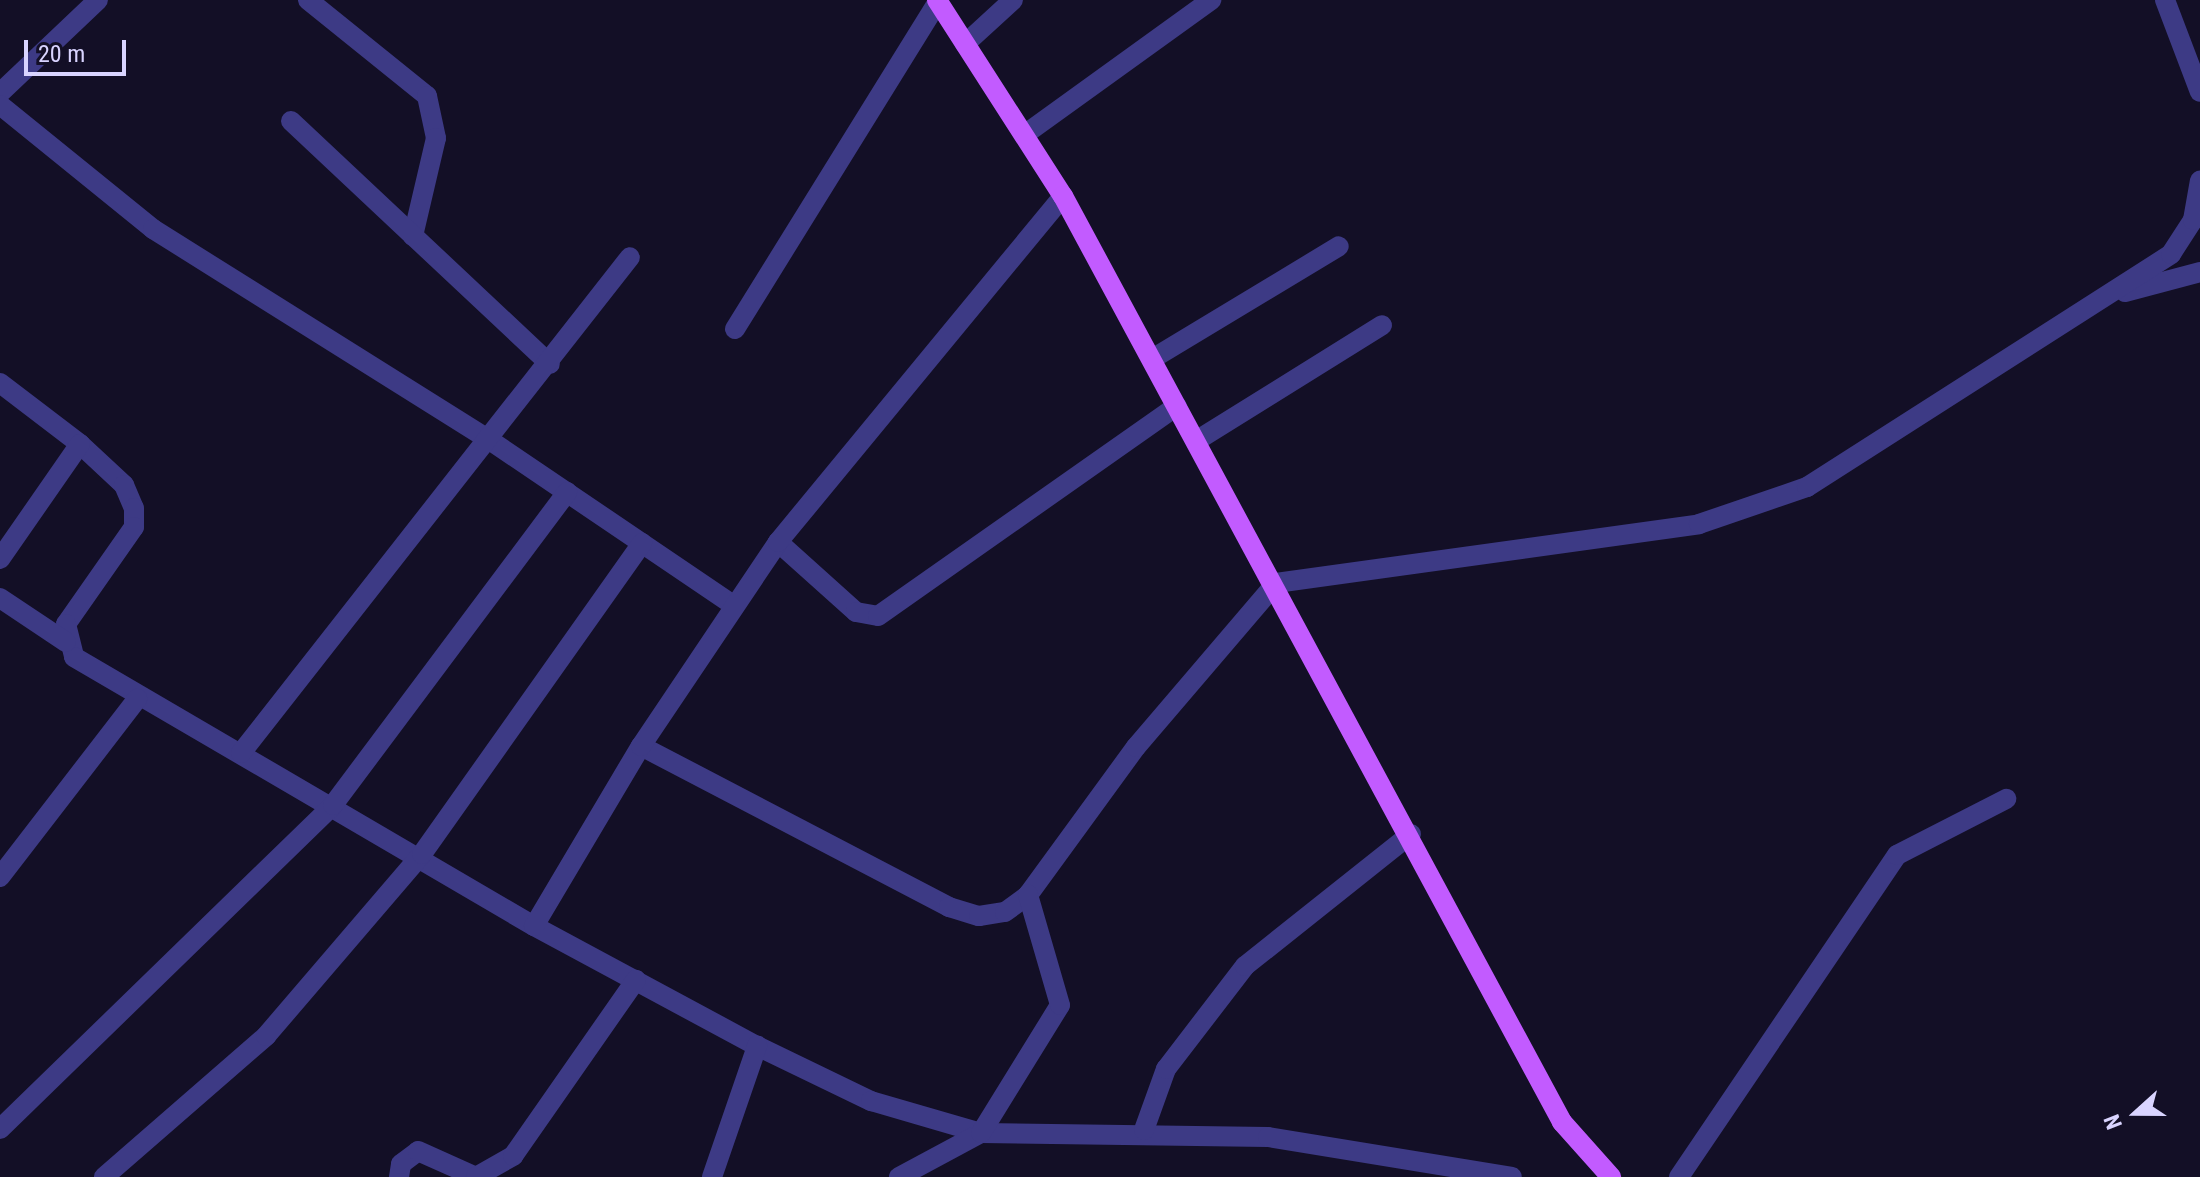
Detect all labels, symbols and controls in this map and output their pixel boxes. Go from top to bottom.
scale bar [28,24,130,74]
text: 20 m [38,40,85,68]
north arrow [2096,1073,2176,1153]
text: N [2099,1111,2127,1133]

